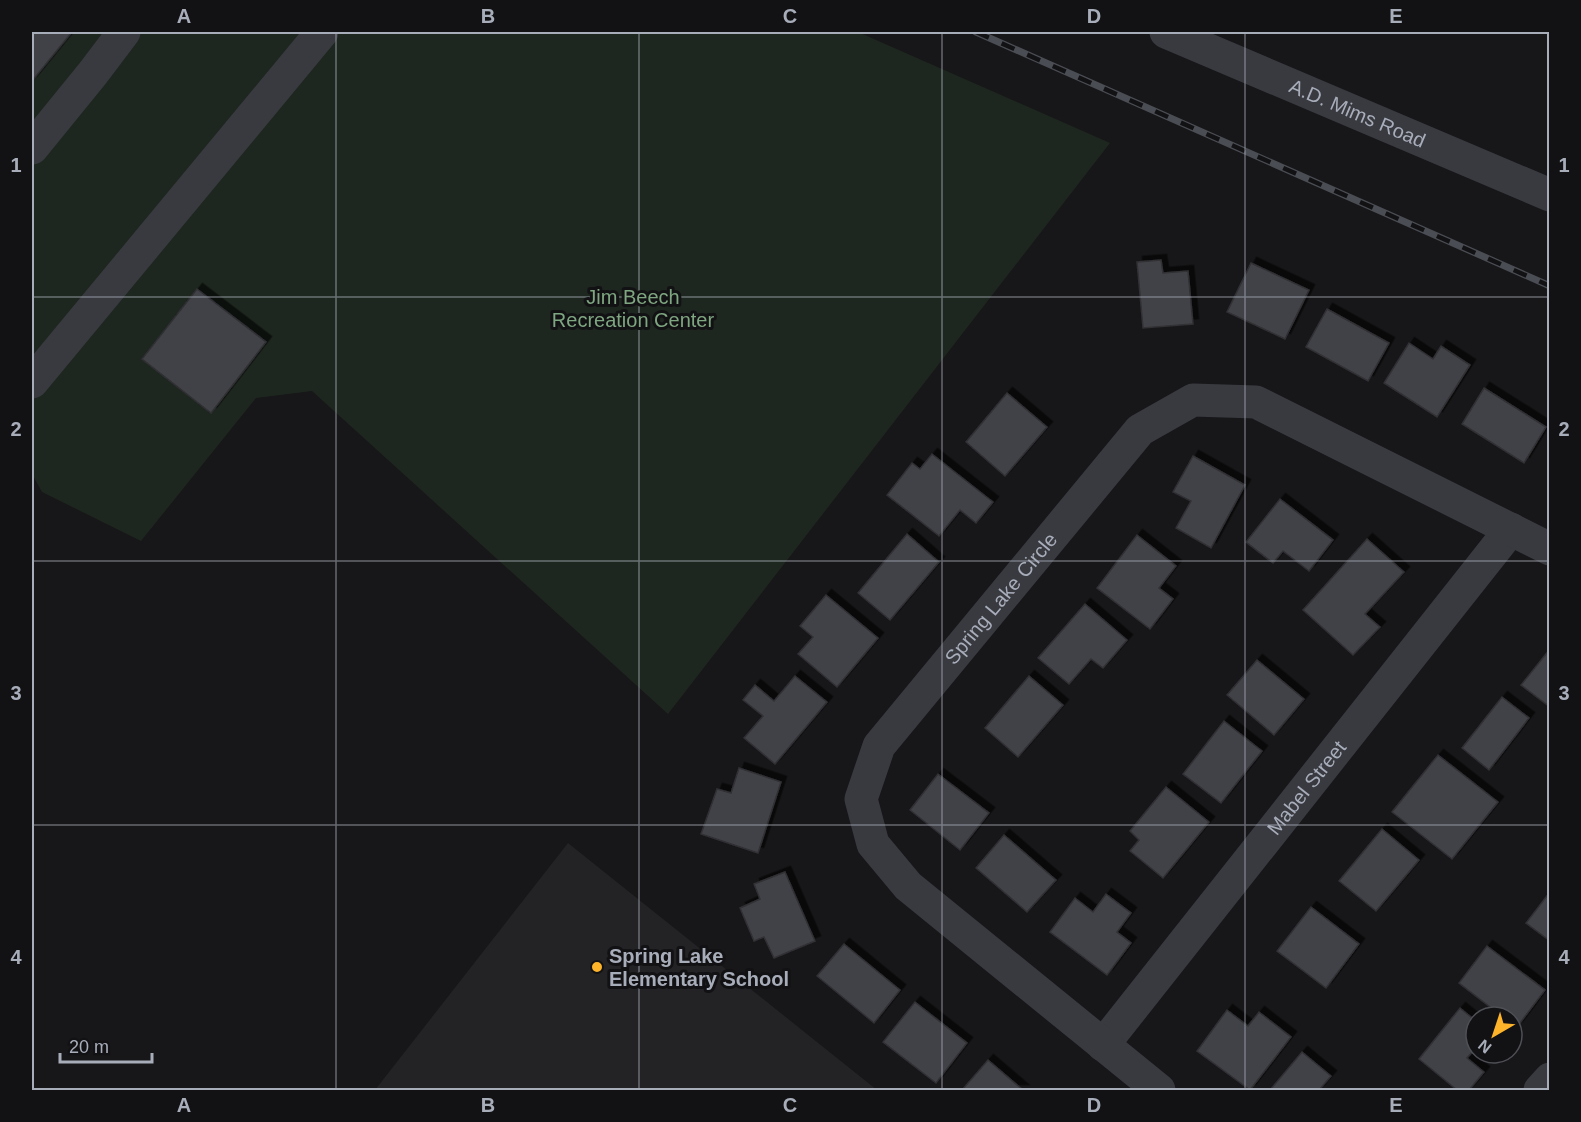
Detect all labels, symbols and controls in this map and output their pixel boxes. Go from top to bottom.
text: A [177,5,191,27]
text: B [481,5,495,27]
text: C [783,5,797,27]
text: D [1087,5,1101,27]
text: E [1389,5,1403,27]
street label: A.D. Mims Road [1286,75,1429,152]
text: 1 [10,154,22,176]
text: 1 [1558,154,1570,176]
park label: Jim Beech Recreation Center [552,286,714,331]
text: 2 [10,418,22,440]
text: 2 [1558,418,1570,440]
street label: Spring Lake Circle [940,528,1061,669]
text: 3 [10,682,22,704]
text: 3 [1558,682,1570,704]
street label: Mabel Street [1263,736,1351,839]
place label: Spring Lake Elementary School [609,945,789,990]
text: 4 [10,946,22,968]
text: 4 [1558,946,1570,968]
marker: Spring Lake Elementary School [590,960,604,974]
north arrow [1464,1005,1524,1065]
scale bar [60,1026,152,1064]
text: N [1475,1036,1495,1057]
text: 20 m [69,1037,109,1057]
text: A [177,1094,191,1116]
text: B [481,1094,495,1116]
text: C [783,1094,797,1116]
text: D [1087,1094,1101,1116]
text: E [1389,1094,1403,1116]

